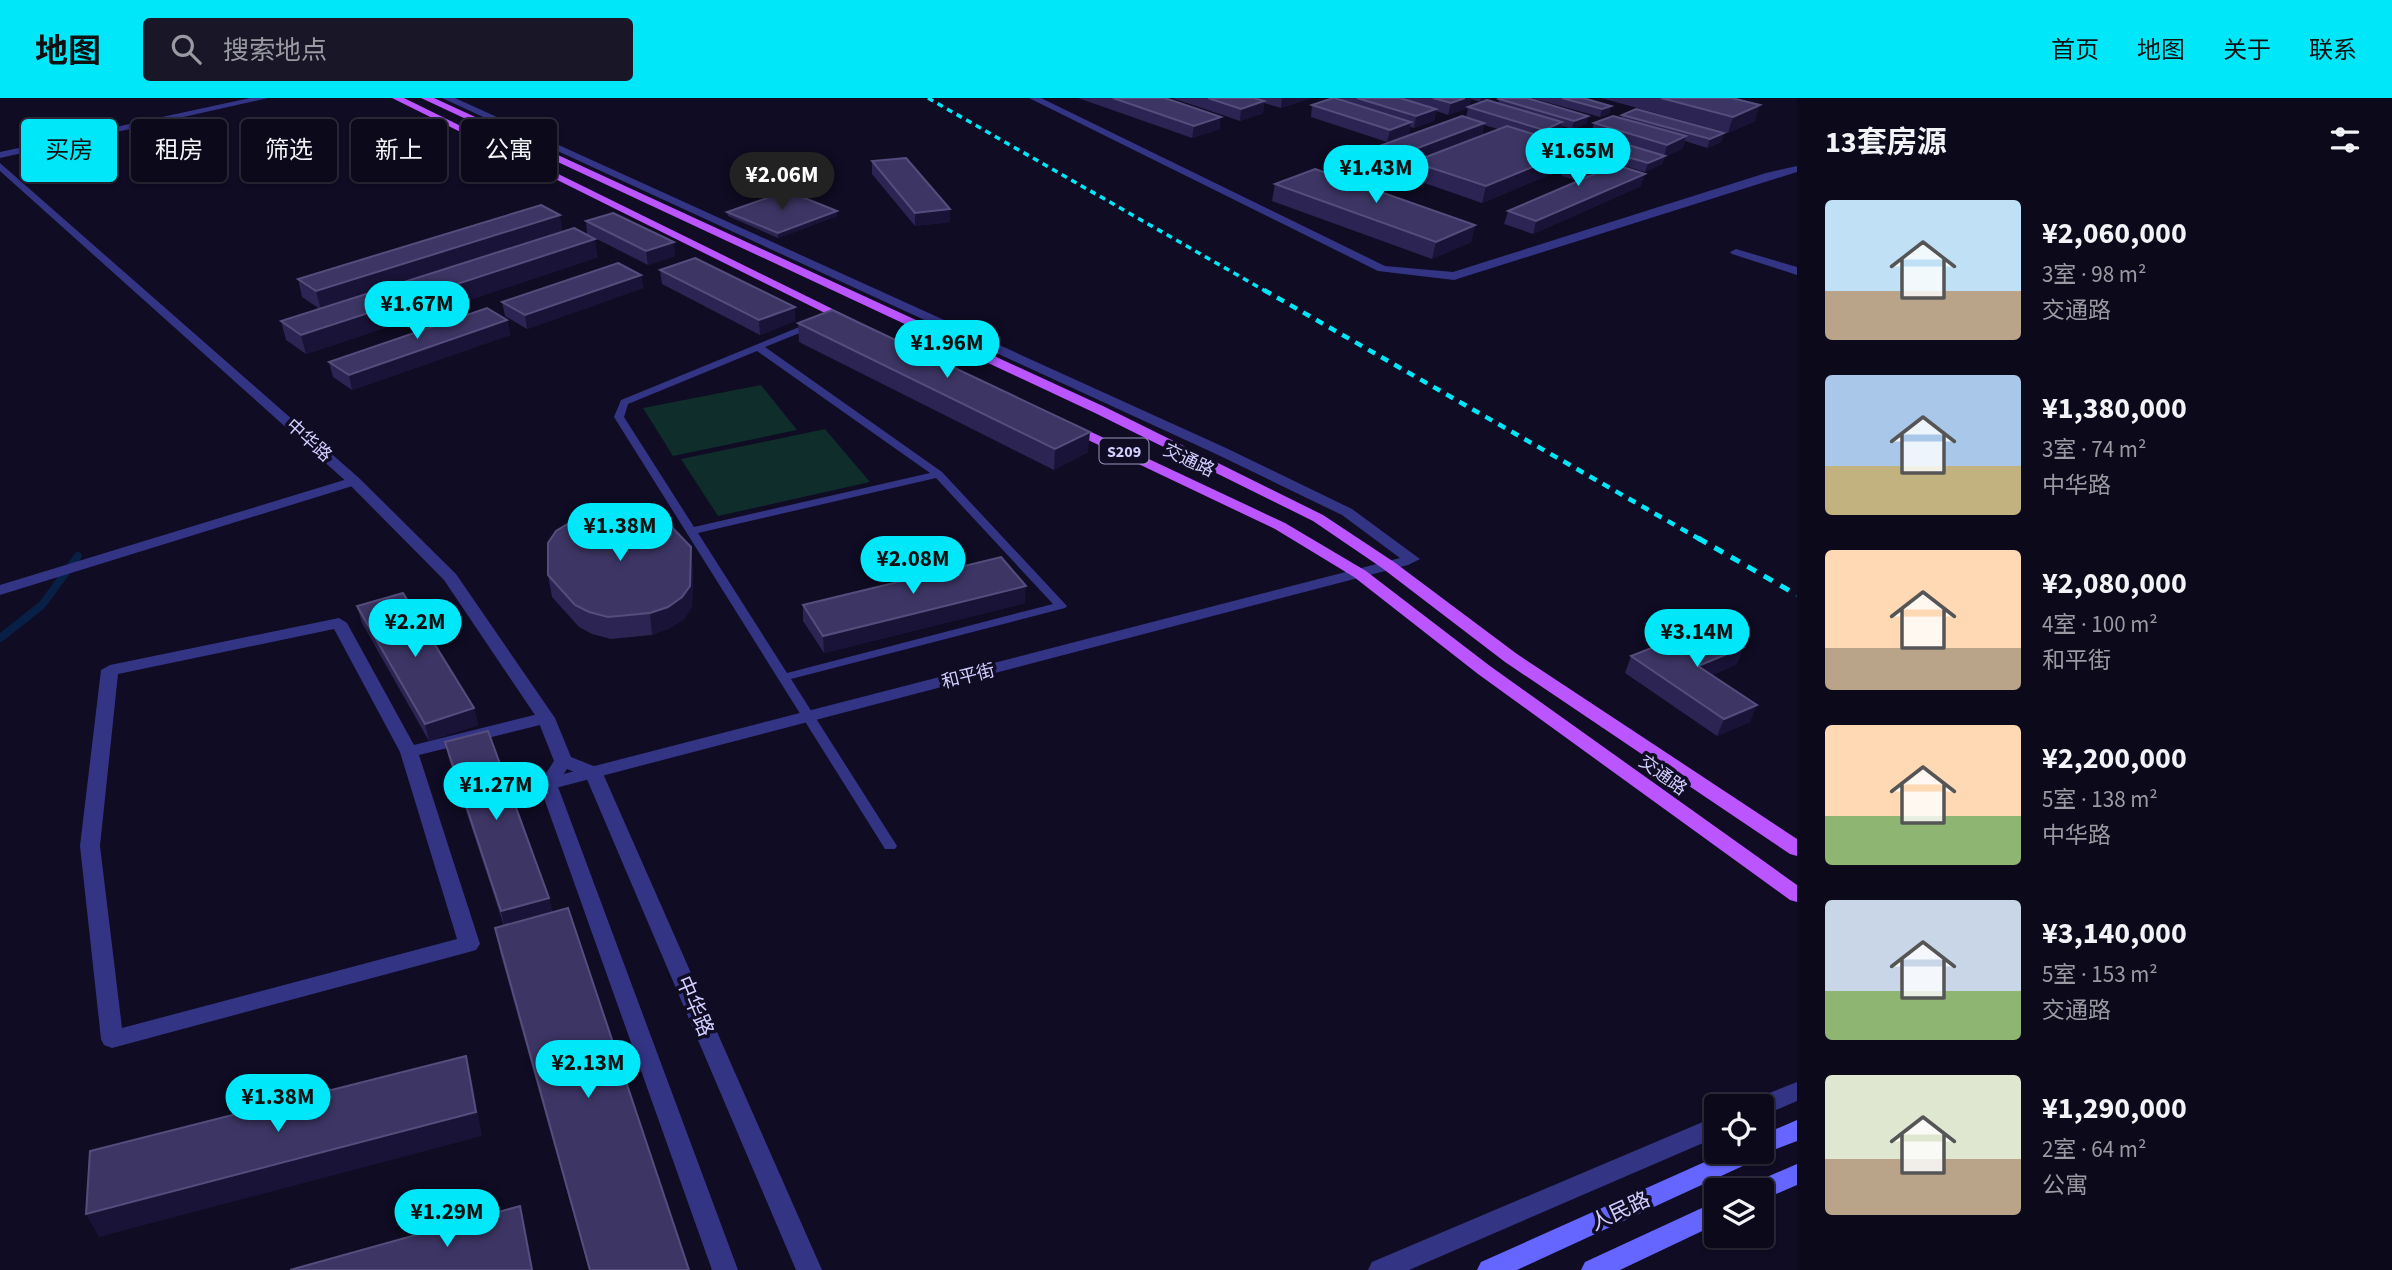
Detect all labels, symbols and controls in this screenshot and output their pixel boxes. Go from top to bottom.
search box [143,18,633,81]
text: 地图 [35,28,101,75]
icon: search [167,30,205,68]
text: 搜索地点 [223,32,327,69]
text: 首页 [2051,33,2099,68]
text: 地图 [2137,33,2185,68]
text: 关于 [2223,33,2271,68]
text: 联系 [2309,33,2357,68]
chip: 买房 [21,119,117,182]
chip: 租房 [131,119,227,182]
chip: 筛选 [241,119,337,182]
chip: 新上 [351,119,447,182]
chip: 公寓 [461,119,557,182]
text: 13套房源 [1825,121,1947,164]
icon: filters [2326,121,2364,159]
pin: ¥1.65M [1521,129,1635,188]
text: ¥1.65M [1541,134,1615,167]
pin: ¥1.43M [1319,146,1433,205]
text: ¥1.43M [1339,151,1413,184]
pin: ¥2.06M [725,152,839,212]
text: ¥2.06M [745,158,819,191]
text: ¥2,060,000 [2042,212,2187,255]
icon: home [1881,228,1965,312]
text: 3室 · 98 m² [2042,258,2146,291]
pin: ¥1.67M [360,282,474,341]
text: ¥1.67M [380,287,454,320]
text: 交通路 [2042,294,2111,327]
pin: ¥1.96M [890,320,1004,380]
text: ¥1.96M [910,326,984,359]
text: ¥1,380,000 [2042,387,2187,430]
icon: home [1881,403,1965,487]
street label: 中华路 [280,413,337,468]
text: 3室 · 74 m² [2042,433,2146,466]
road number: S209 [1100,438,1148,464]
street label: 交通路 [1159,438,1219,483]
text: 中华路 [2042,469,2111,502]
pin: ¥1.38M [563,504,677,563]
text: ¥1.38M [583,509,657,542]
pin: ¥2.08M [856,536,970,596]
text: ¥2.08M [876,542,950,575]
text: ¥2,080,000 [2042,562,2187,605]
icon: home [1881,578,1965,662]
pin: ¥2.2M [366,600,464,659]
text: ¥2.2M [385,605,445,638]
text: 4室 · 100 m² [2042,608,2158,641]
pin: ¥3.14M [1640,610,1754,669]
text: ¥3.14M [1660,615,1734,648]
text: 和平街 [2042,644,2111,677]
street label: 和平街 [939,658,997,695]
text: ¥2,200,000 [2042,737,2187,780]
street label: 交通路 [1634,749,1692,801]
icon: home [1881,753,1965,837]
pin: ¥1.27M [439,762,553,822]
text: ¥1.27M [459,768,533,801]
text: 5室 · 138 m² [2042,783,2158,816]
text: 中华路 [2042,819,2111,852]
text: ¥3,140,000 [2042,912,2187,955]
icon: home [1881,928,1965,1012]
text: 5室 · 153 m² [2042,958,2158,991]
street label: 中华路 [669,971,721,1041]
text: 交通路 [2042,994,2111,1027]
pin: ¥2.13M [531,1040,645,1100]
text: ¥2.13M [551,1046,625,1079]
pin: ¥1.38M [221,1074,335,1134]
text: ¥1.38M [241,1080,315,1113]
text: ¥1,290,000 [2042,1087,2187,1130]
map controls [1704,1094,1774,1248]
button: locate [1704,1094,1774,1164]
icon: home [1881,1103,1965,1187]
text: 2室 · 64 m² [2042,1133,2146,1166]
text: 公寓 [2042,1169,2088,1202]
button: layers [1704,1178,1774,1248]
street label: 人民路 [1585,1184,1655,1238]
pin: ¥1.29M [390,1190,504,1249]
text: ¥1.29M [410,1195,484,1228]

